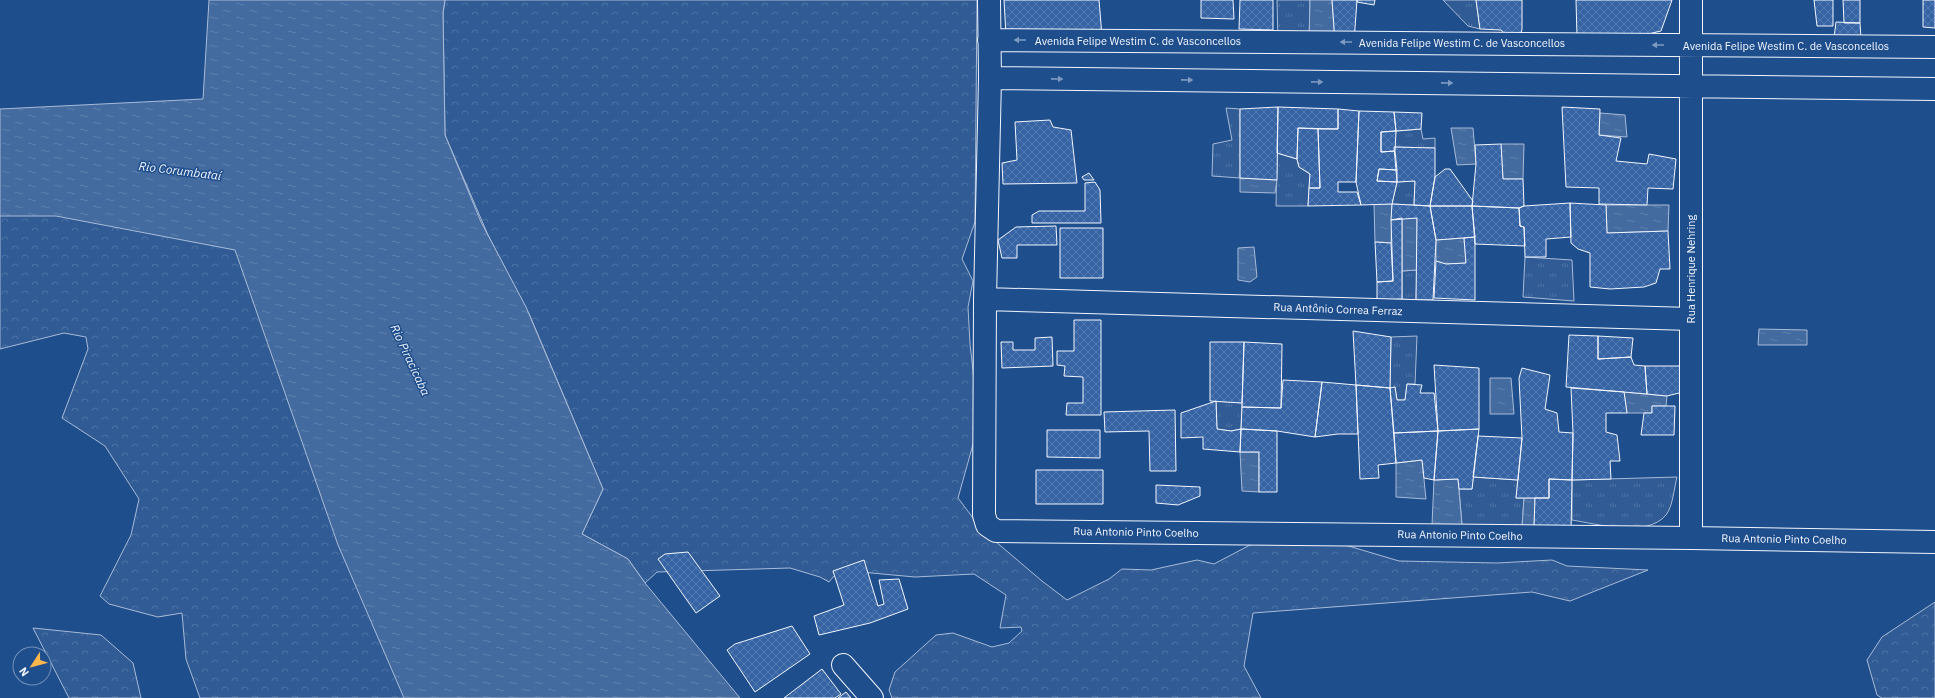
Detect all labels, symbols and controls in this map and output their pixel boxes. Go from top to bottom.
street label: Avenida Felipe Westim C. de Vasconcellos [1035,34,1241,48]
street label: Avenida Felipe Westim C. de Vasconcellos [1359,36,1565,50]
one-way arrow [1013,37,1026,43]
one-way arrow [1339,39,1352,45]
street label: Avenida Felipe Westim C. de Vasconcellos [1683,39,1889,53]
one-way arrow [1651,42,1664,48]
one-way arrow [1051,76,1064,82]
one-way arrow [1181,77,1194,83]
one-way arrow [1311,79,1324,85]
one-way arrow [1441,80,1454,86]
water label: Rio Corumbataí [138,158,224,183]
street label: Rua Henrique Nehring [1684,214,1698,323]
street label: Rua Antônio Correa Ferraz [1273,300,1403,318]
water label: Rio Piracicaba [387,322,434,398]
street label: Rua Antonio Pinto Coelho [1073,524,1199,540]
street label: Rua Antonio Pinto Coelho [1397,527,1523,543]
street label: Rua Antonio Pinto Coelho [1721,531,1847,547]
north arrow [12,646,52,686]
text: N [16,665,32,679]

